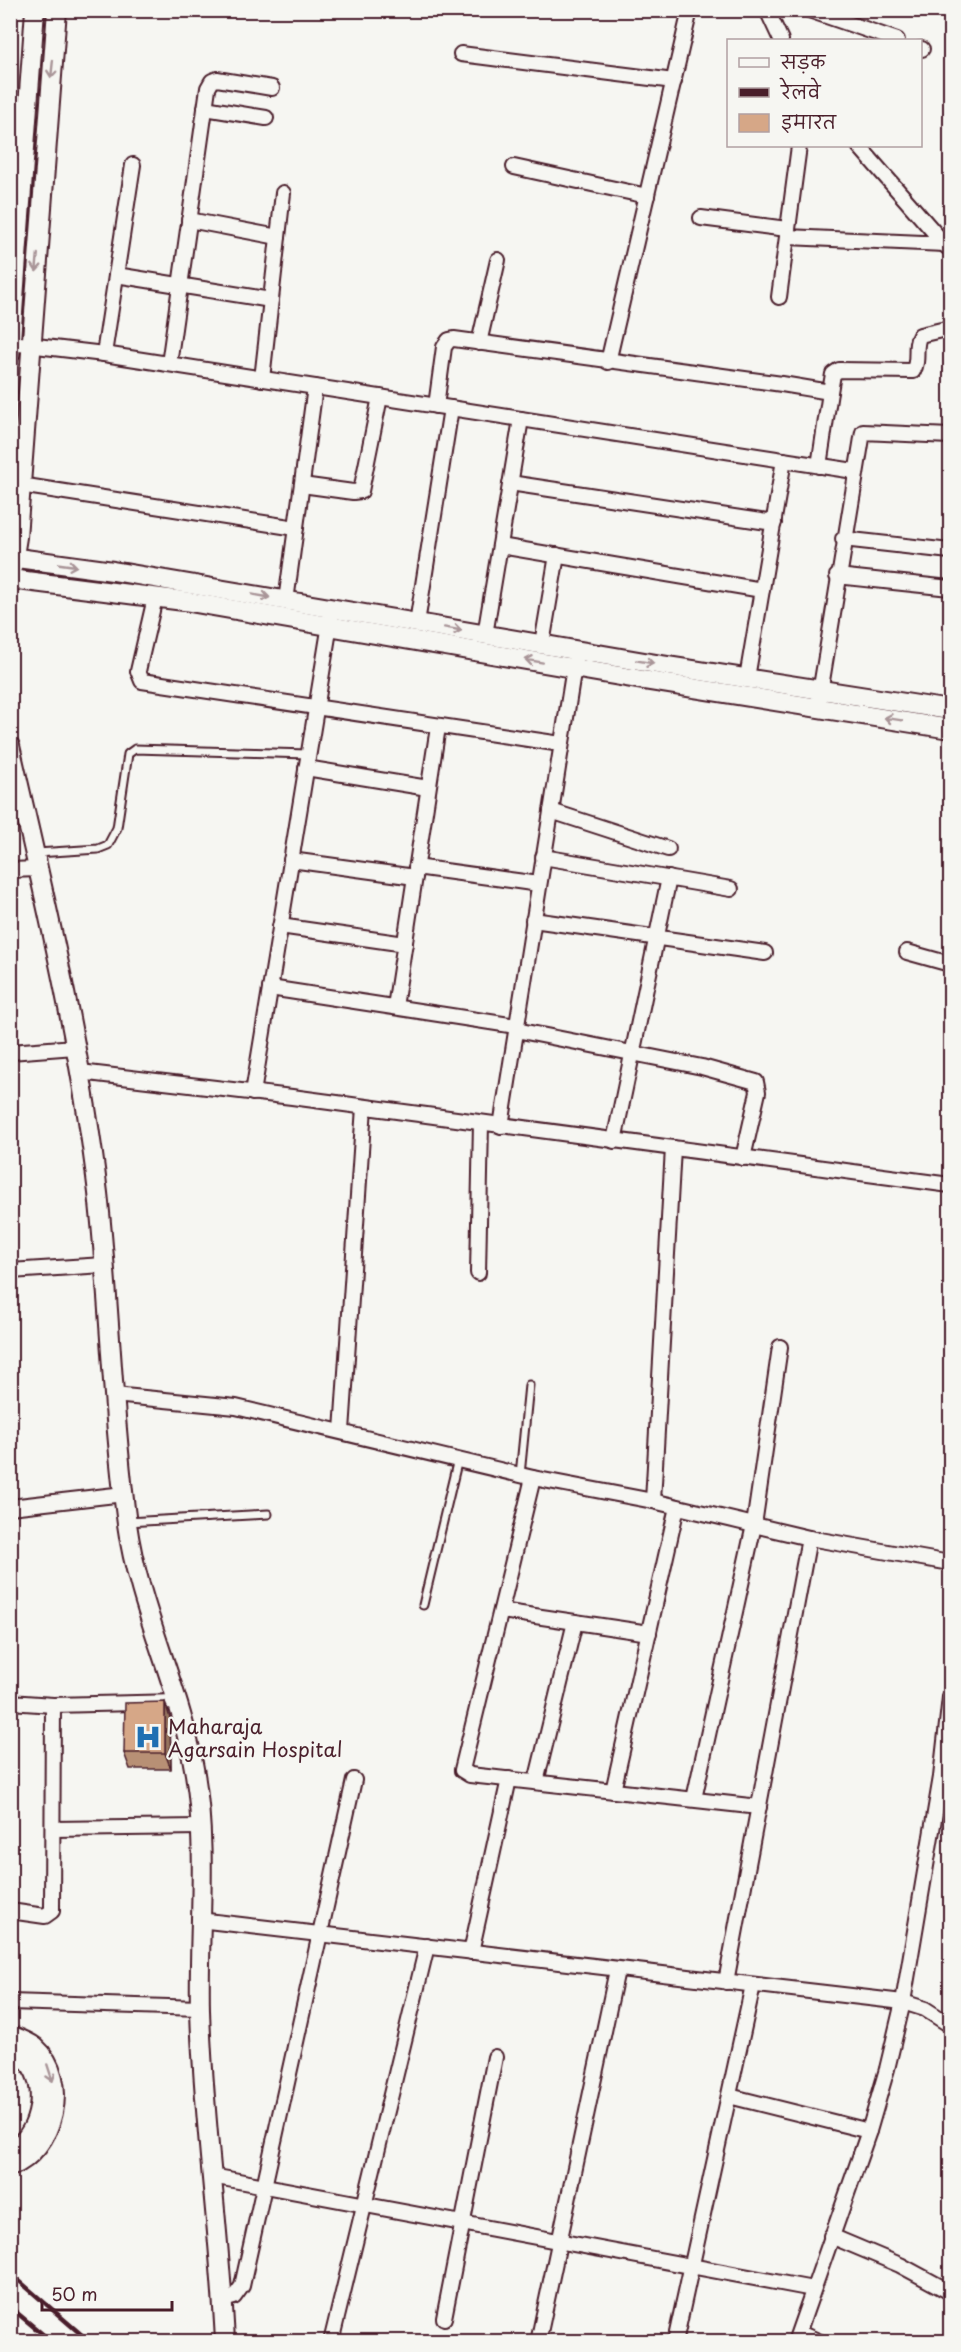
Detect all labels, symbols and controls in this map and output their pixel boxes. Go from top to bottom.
legend [727,39,922,147]
text: सड़क [780,48,826,75]
one-way arrow [46,58,57,78]
text: रेलवे [779,77,822,105]
text: इमारत [781,108,837,135]
one-way arrow [31,253,42,273]
one-way arrow [58,559,78,570]
one-way arrow [251,591,270,602]
one-way arrow [443,624,462,635]
one-way arrow [525,656,545,667]
one-way arrow [635,657,655,668]
one-way arrow [883,714,903,725]
place label: Maharaja Agarsain Hospital [168,1711,342,1764]
hospital icon: Maharaja Agarsain Hospital [133,1722,163,1752]
one-way arrow [46,2063,57,2082]
scale bar [42,2274,172,2312]
text: 50 m [51,2280,98,2307]

